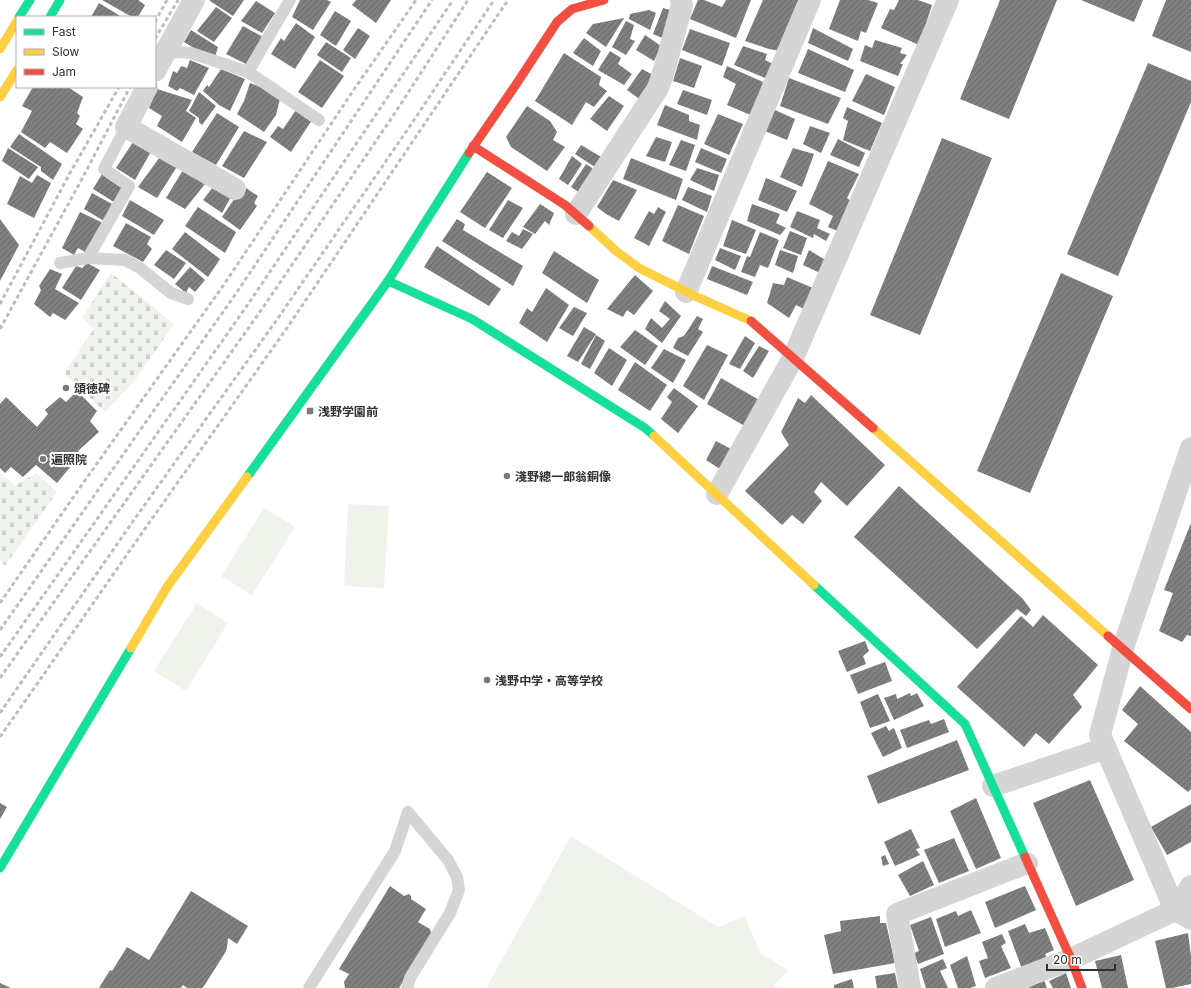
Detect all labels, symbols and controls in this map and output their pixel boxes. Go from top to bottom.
legend [16,16,156,88]
text: Fast [52,24,76,39]
text: Slow [52,44,80,59]
text: Jam [52,64,76,79]
place label: 頌徳碑 [74,381,110,396]
marker: 頌徳碑 [61,383,71,393]
place label: 浅野学園前 [318,404,378,419]
marker: 浅野学園前 [305,406,315,416]
place label: 遍照院 [51,452,87,467]
marker: 遍照院 [38,454,48,464]
place label: 淺野總一郎翁銅像 [515,469,611,484]
marker: 淺野總一郎翁銅像 [502,471,512,481]
place label: 浅野中学・高等学校 [495,673,603,688]
marker: 浅野中学・高等学校 [482,675,492,685]
scale bar [1047,946,1115,972]
text: 20 m [1053,952,1082,967]

